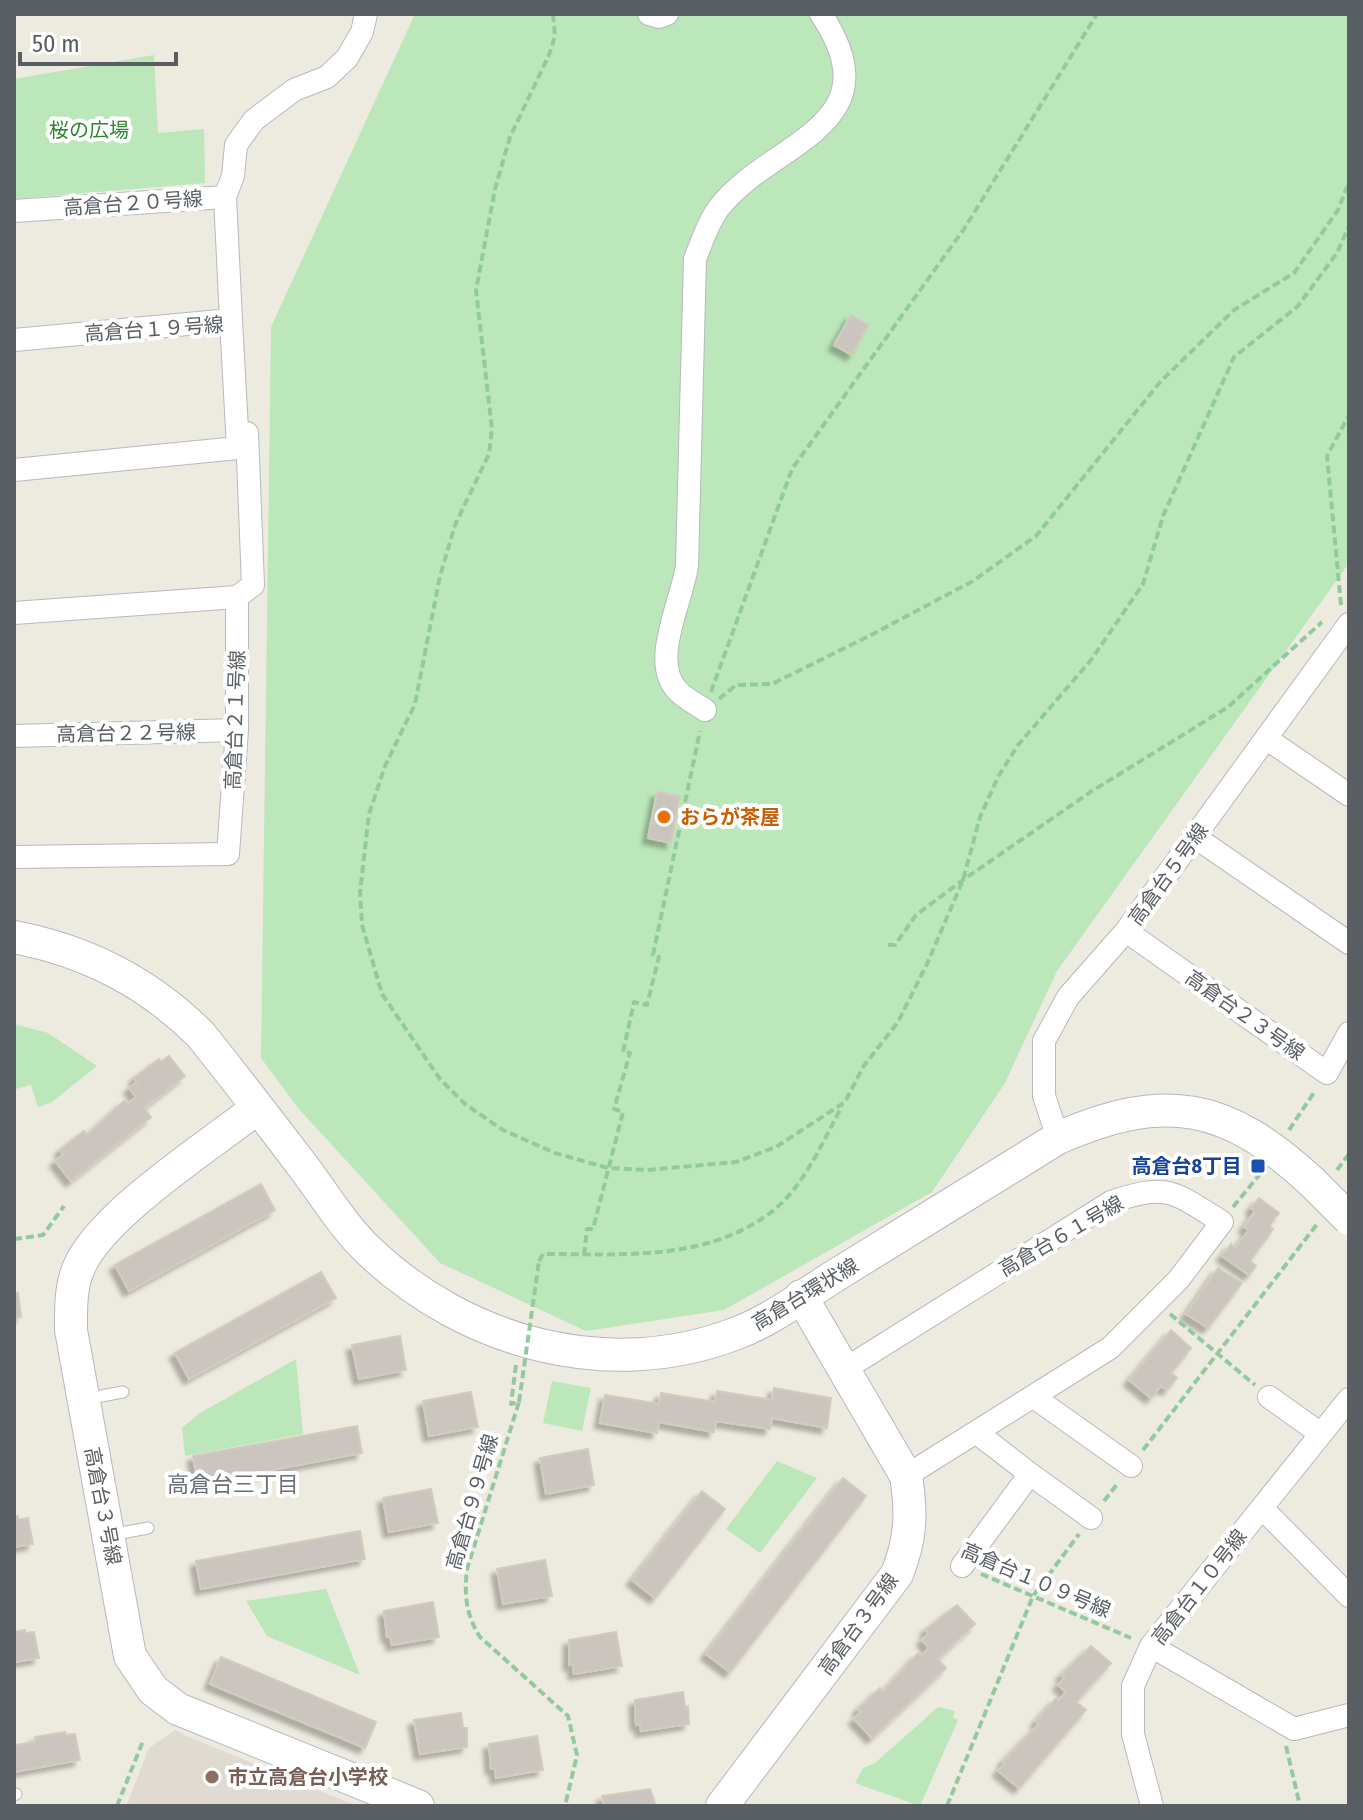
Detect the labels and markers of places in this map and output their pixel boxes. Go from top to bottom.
place label: おらが茶屋 [680,805,780,829]
marker: おらが茶屋 [655,808,673,826]
place label: 高倉台8丁目 [1131,1154,1242,1178]
marker: 高倉台8丁目 [1249,1157,1267,1175]
place label: 市立高倉台小学校 [228,1765,388,1789]
marker: 市立高倉台小学校 [203,1768,221,1786]

